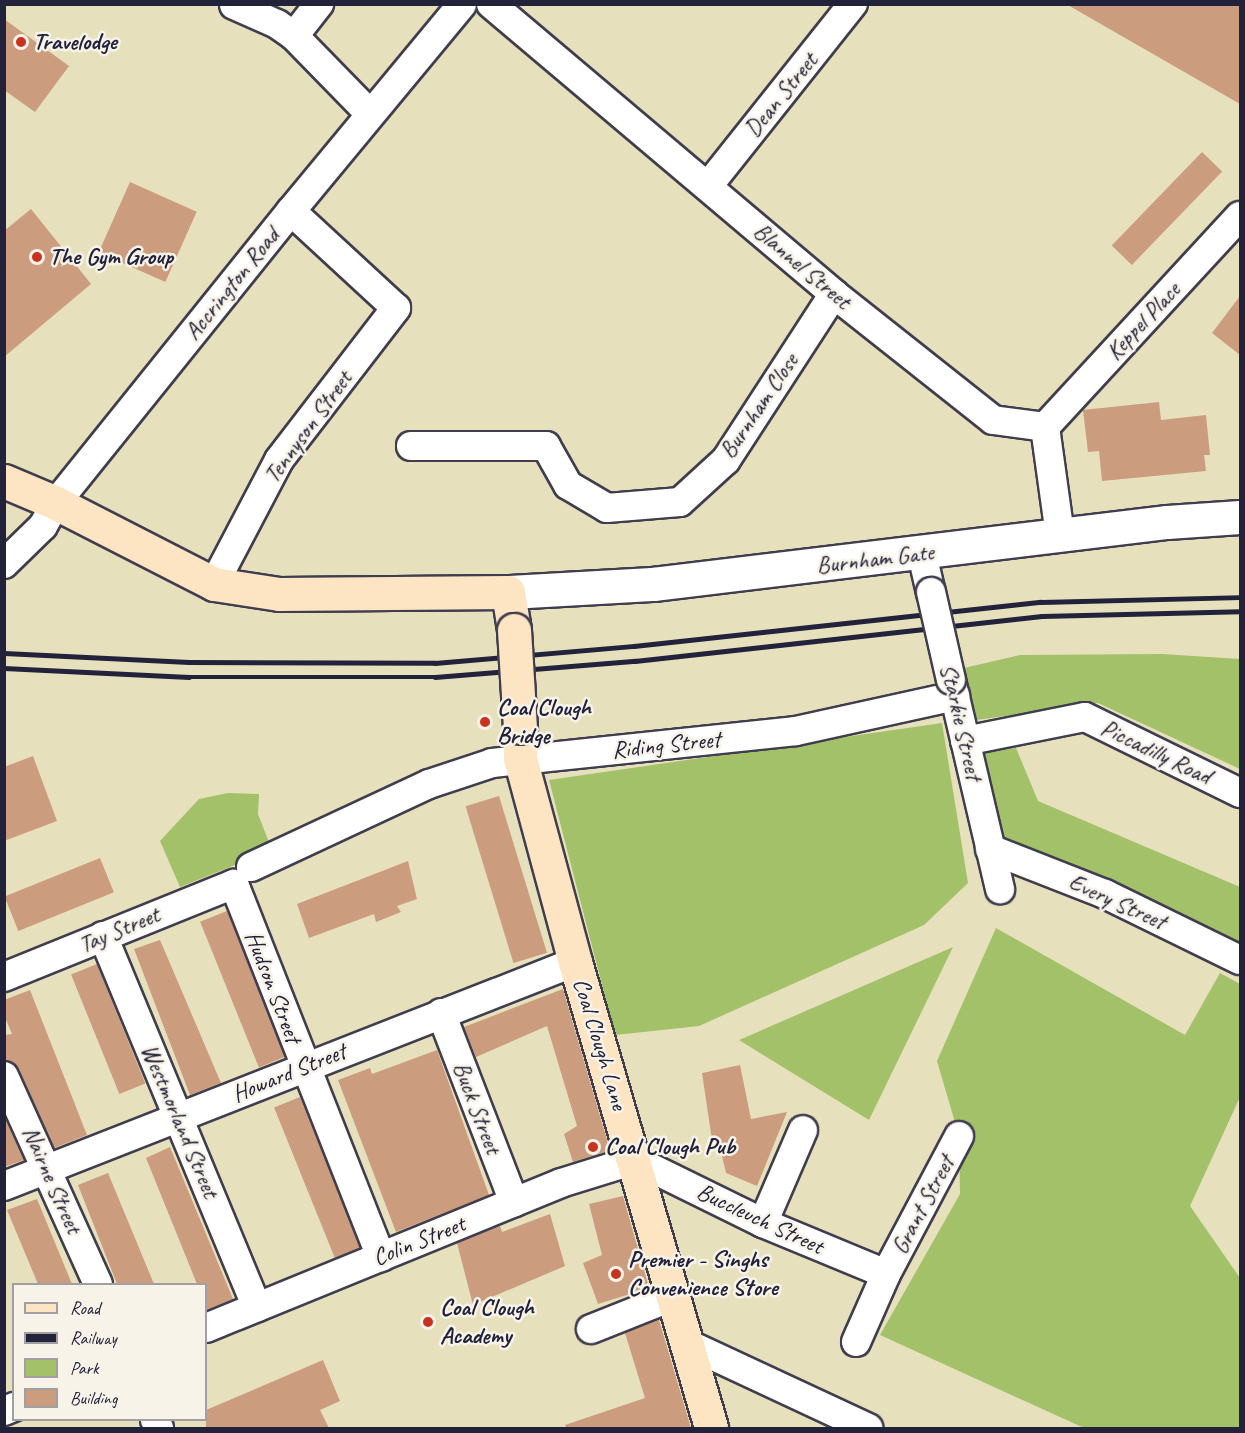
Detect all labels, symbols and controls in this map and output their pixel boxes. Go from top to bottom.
place label: Travelodge [33,28,117,56]
marker: Travelodge [14,35,28,49]
street label: Dean Street [738,47,824,143]
street label: Blannel Street [747,217,857,315]
street label: Accrington Road [178,223,286,345]
place label: The Gym Group [49,243,173,271]
marker: The Gym Group [30,250,44,264]
street label: Keppel Place [1099,276,1187,366]
street label: Burnham Close [713,348,805,464]
street label: Tennyson Street [258,365,358,489]
street label: Burnham Gate [814,537,936,581]
street label: Starkie Street [934,661,988,783]
place label: Coal Clough Bridge [497,694,590,750]
street label: Piccadilly Road [1096,713,1216,791]
marker: Coal Clough Bridge [478,715,492,729]
street label: Riding Street [610,725,722,765]
street label: Every Street [1064,868,1170,936]
street label: Tay Street [74,900,164,960]
street label: Hudson Street [239,927,307,1047]
street label: Coal Clough Lane [566,974,634,1114]
street label: Howard Street [228,1037,350,1109]
street label: Westmorland Street [135,1040,225,1202]
street label: Buck Street [446,1058,508,1158]
street label: Nairne Street [16,1122,88,1238]
place label: Coal Clough Pub [605,1133,734,1161]
marker: Coal Clough Pub [586,1140,600,1154]
street label: Grant Street [885,1151,961,1259]
street label: Buccleuch Street [692,1177,828,1261]
street label: Colin Street [369,1209,469,1273]
place label: Premier - Singhs Convenience Store [628,1246,778,1302]
marker: Premier - Singhs Convenience Store [609,1267,623,1281]
legend [12,1283,207,1421]
place label: Coal Clough Academy [440,1294,533,1350]
text: Road [70,1297,100,1319]
marker: Coal Clough Academy [421,1315,435,1329]
text: Railway [70,1327,117,1349]
text: Park [70,1357,99,1379]
text: Building [70,1387,117,1409]

